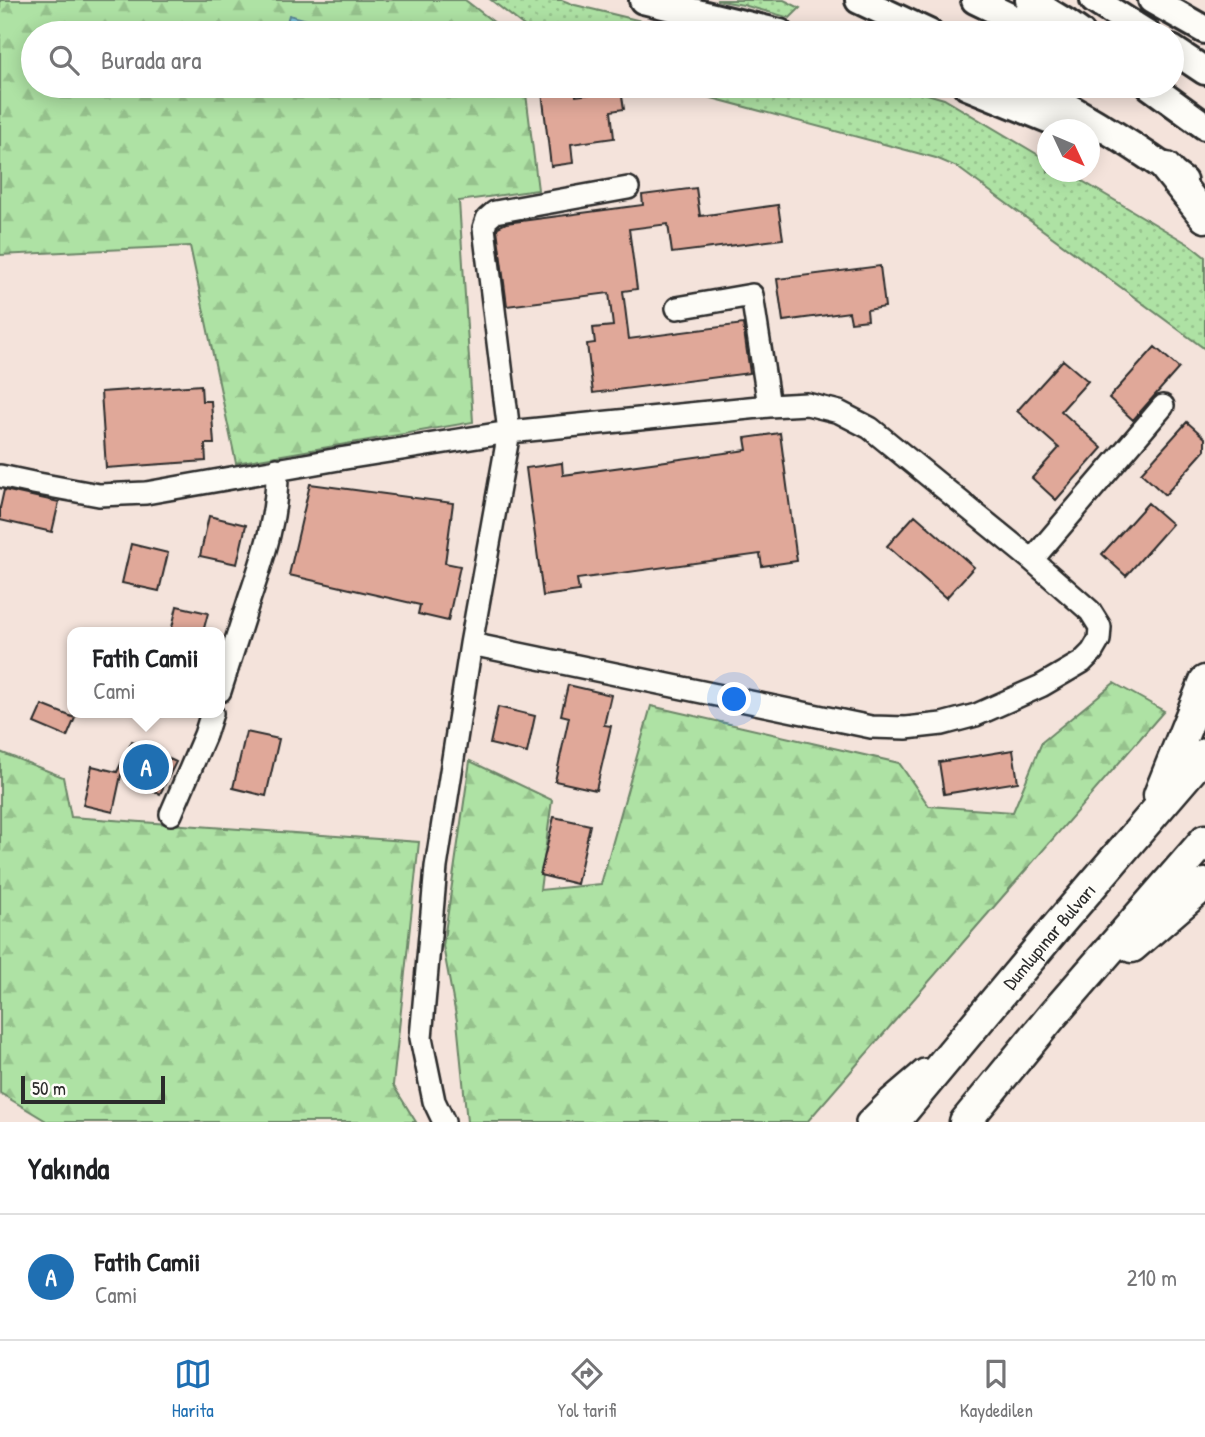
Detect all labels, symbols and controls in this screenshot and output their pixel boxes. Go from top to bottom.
search box [21,21,1184,98]
icon: search [45,41,83,79]
text: Burada ara [101,42,202,77]
north arrow [1037,119,1100,182]
popup [67,627,225,718]
text: Fatih Camii [93,640,199,675]
text: Cami [93,675,136,706]
your location [717,682,751,716]
pin: A [123,741,169,793]
street label: Dumlupınar Bulvarı [997,878,1101,995]
scale bar [21,1073,164,1105]
text: 50 m [32,1075,66,1101]
text: Yakında [28,1148,109,1188]
text: Fatih Camii [95,1244,200,1279]
text: A [45,1262,57,1293]
text: 210 m [1127,1262,1177,1293]
text: Cami [95,1279,137,1310]
tab: Harita [172,1355,214,1423]
tab: Yol tarifi [557,1355,616,1423]
tab: Kaydedilen [960,1355,1033,1423]

